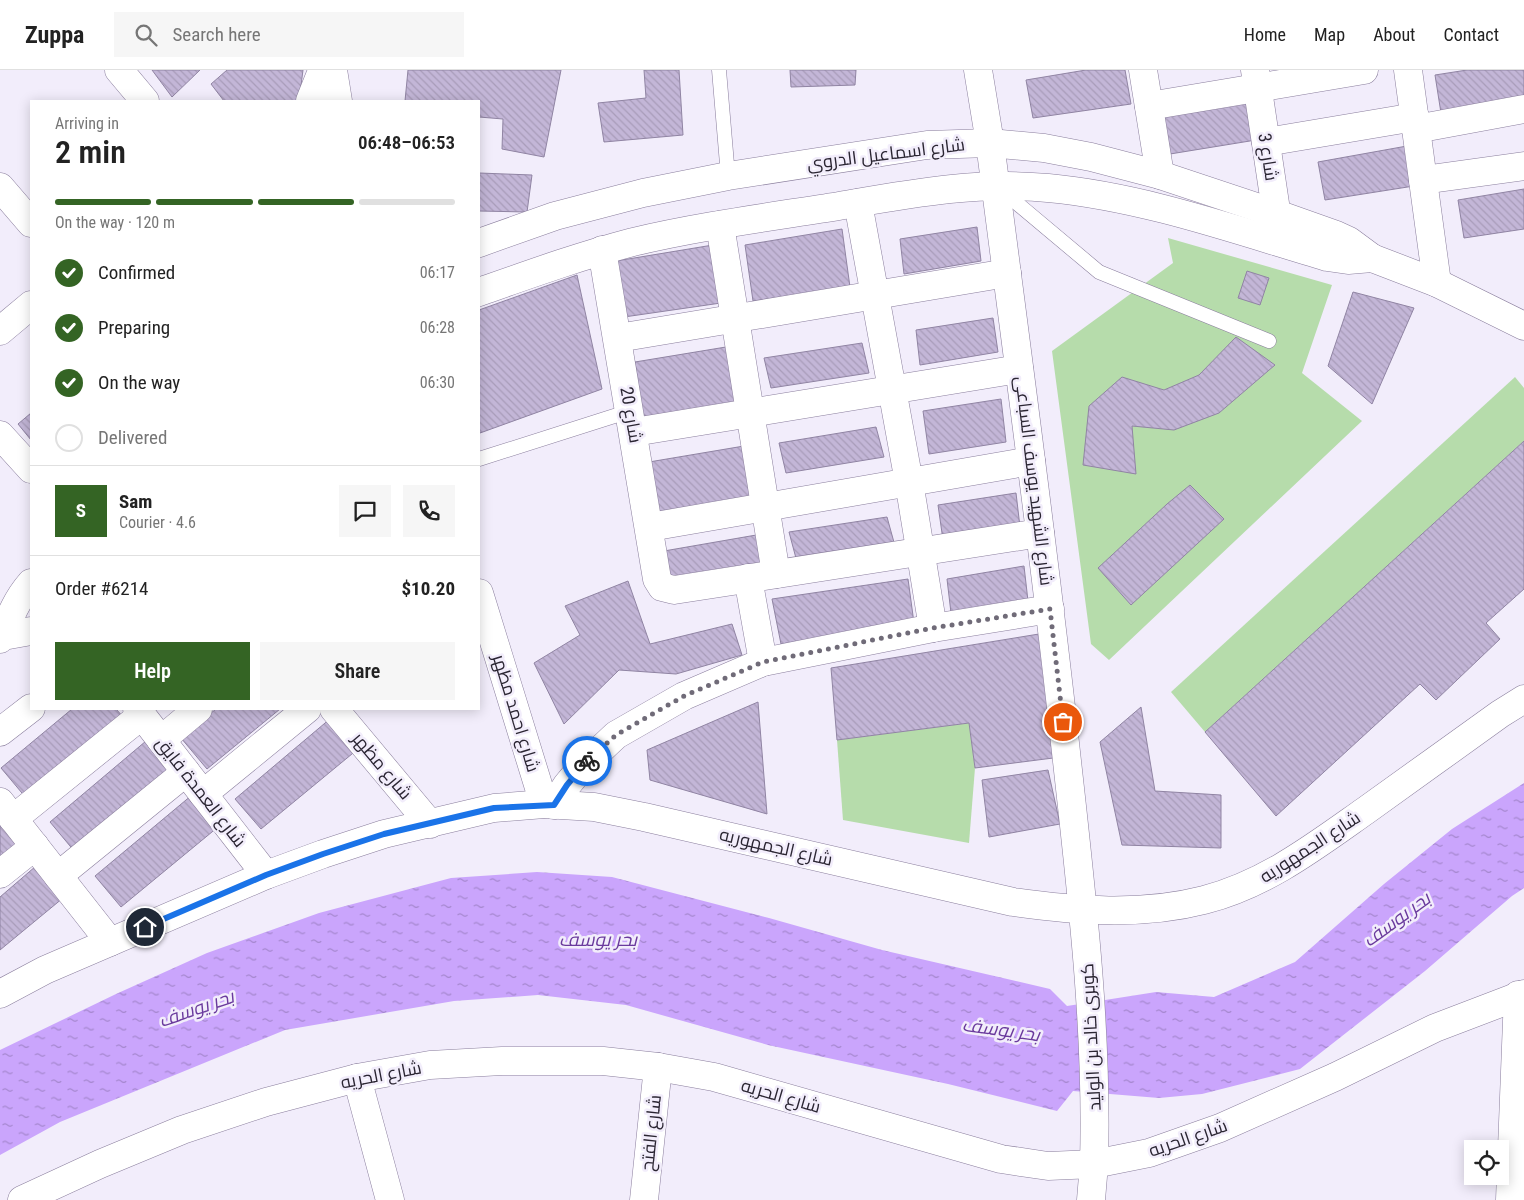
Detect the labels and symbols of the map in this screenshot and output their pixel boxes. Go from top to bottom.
street label: شارع 3 [1252,132,1283,183]
street label: شارع اسماعيل الدروي [806,133,967,178]
street label: شارع الشهيد يوسف السباعى [1009,375,1058,587]
street label: شارع 20 [614,385,647,445]
street label: شارع احمد مظهر [486,650,544,775]
pin [1042,701,1084,743]
street label: شارع مظهر [346,727,417,805]
street label: شارع العمدة فايق [150,733,251,852]
courier [562,736,612,786]
street label: شارع الجمهوريه [1256,806,1365,889]
street label: شارع الجمهوريه [717,823,835,872]
water label: بحر يوسف [1358,887,1435,952]
pin [124,906,166,948]
water label: بحر يوسف [559,928,638,951]
street label: كوبرى خالد بن الوليد [1076,963,1106,1111]
water label: بحر يوسف [155,985,238,1032]
water label: بحر يوسف [961,1013,1042,1046]
street label: شارع الحريه [339,1056,423,1095]
street label: شارع الحريه [738,1074,823,1119]
street label: شارع الفتح [636,1094,667,1172]
street label: شارع الحريه [1146,1114,1231,1163]

